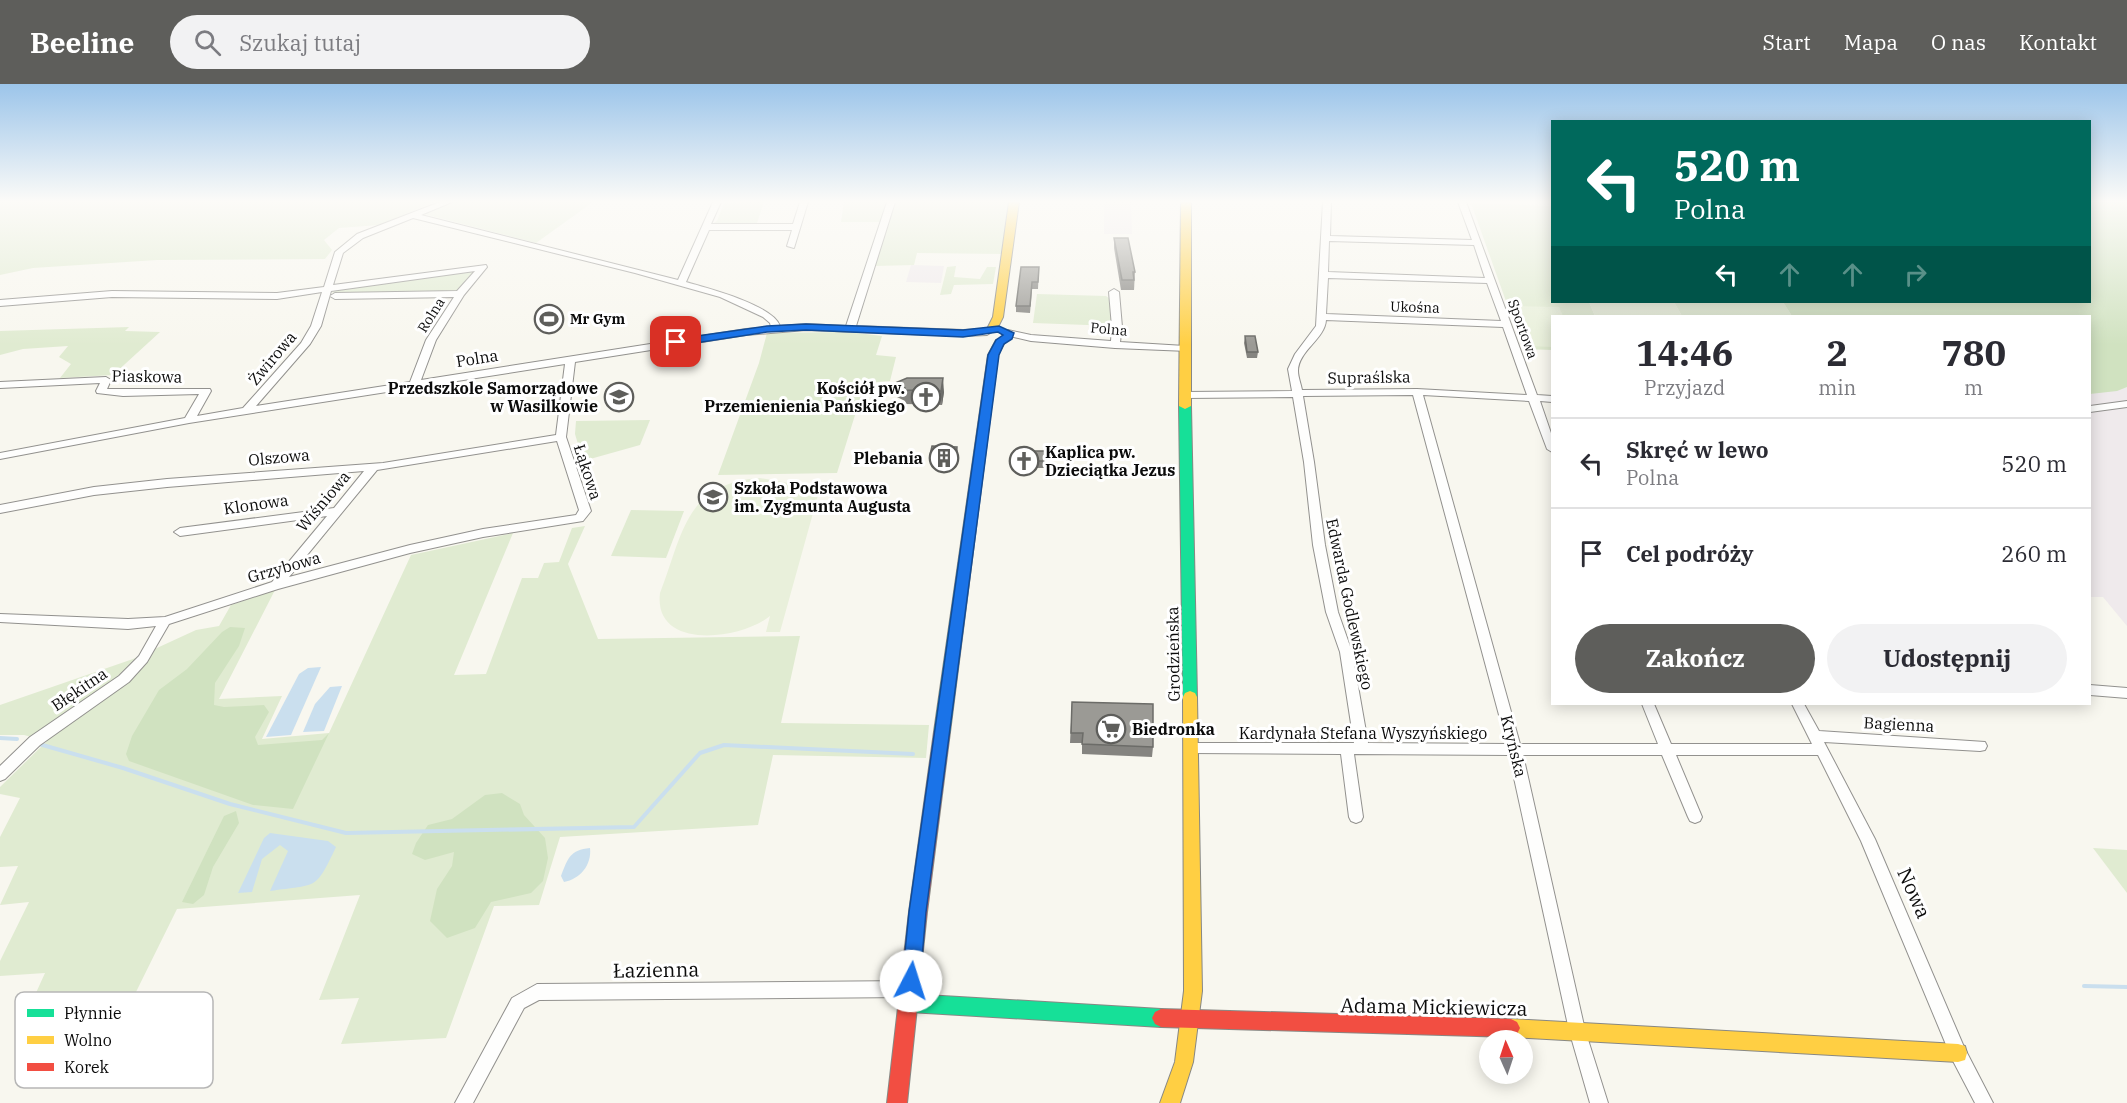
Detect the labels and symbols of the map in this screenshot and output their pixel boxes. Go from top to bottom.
street label: Rolna [413,294,449,336]
street label: Ukośna [1390,297,1440,317]
street label: Sportowa [1504,297,1542,362]
sports icon: Mr Gym [533,303,565,335]
place label: Mr Gym [570,310,625,328]
pin [650,316,701,367]
street label: Polna [1090,318,1129,340]
street label: Żwirowa [244,327,301,389]
street label: Polna [454,345,500,371]
street label: Piaskowa [112,365,183,387]
street label: Supraślska [1327,366,1411,388]
place label: Przedszkole Samorządowe w Wasilkowie [388,378,598,416]
place label: Kościół pw. Przemienienia Pańskiego [704,378,905,416]
school or university icon: Przedszkole Samorządowe w Wasilkowie [603,381,635,413]
church icon: Kościół pw. Przemienienia Pańskiego [910,381,942,413]
street label: Łąkowa [570,442,606,503]
building icon: Plebania [928,442,960,474]
place label: Kaplica pw. Dzieciątka Jezus [1045,442,1175,480]
street label: Olszowa [247,444,311,470]
church icon: Kaplica pw. Dzieciątka Jezus [1008,445,1040,477]
place label: Plebania [853,448,923,468]
street label: Wiśniowa [292,466,354,536]
place label: Szkoła Podstawowa im. Zygmunta Augusta [734,478,911,516]
school or university icon: Szkoła Podstawowa im. Zygmunta Augusta [697,481,729,513]
street label: Klonowa [222,490,290,518]
street label: Edwarda Godlewskiego [1322,516,1378,692]
street label: Grzybowa [245,547,323,587]
street label: Grodzieńska [1162,606,1184,702]
street label: Błękitna [47,663,111,715]
street label: Bagienna [1863,712,1935,736]
supermarket icon: Biedronka [1095,713,1127,745]
street label: Kryńska [1497,713,1531,779]
place label: Biedronka [1132,719,1215,739]
street label: Kardynała Stefana Wyszyńskiego [1239,723,1487,743]
street label: Nowa [1891,863,1938,923]
position arrow [879,949,943,1013]
street label: Łazienna [613,955,700,984]
street label: Adama Mickiewicza [1340,991,1528,1022]
legend [15,992,213,1088]
text: Płynnie [64,1003,122,1023]
text: Wolno [64,1030,112,1050]
north arrow [1479,1030,1533,1084]
text: Korek [64,1057,110,1077]

